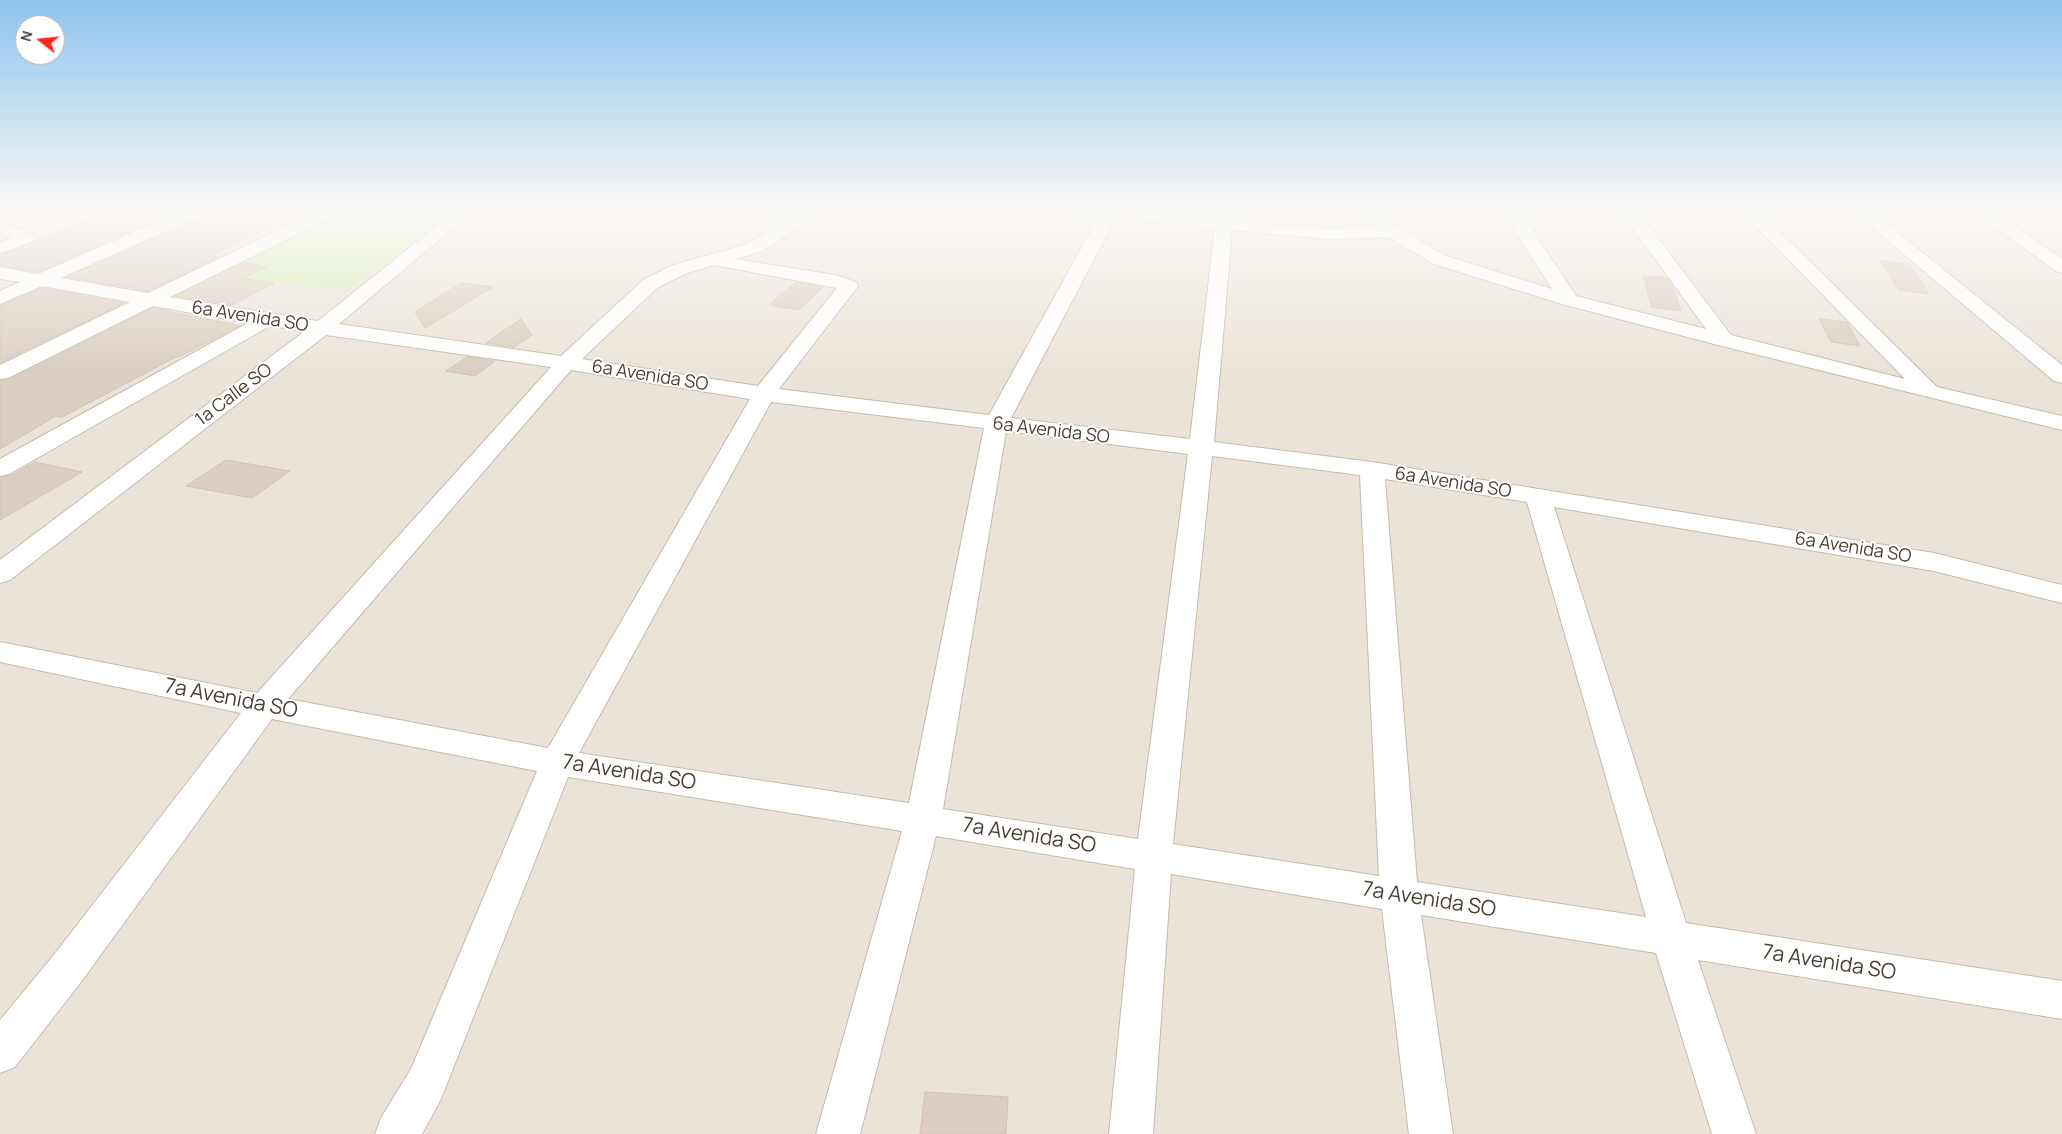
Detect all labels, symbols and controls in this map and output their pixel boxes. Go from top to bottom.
north arrow [15,15,65,65]
text: N [16,29,37,43]
street label: 6a Avenida SO [190,297,310,337]
street label: 6a Avenida SO [590,356,710,396]
street label: 1a Calle SO [192,359,276,431]
street label: 6a Avenida SO [991,413,1111,449]
street label: 6a Avenida SO [1393,463,1513,503]
street label: 6a Avenida SO [1793,528,1913,568]
street label: 7a Avenida SO [162,674,300,724]
street label: 7a Avenida SO [560,750,698,796]
street label: 7a Avenida SO [960,813,1098,859]
street label: 7a Avenida SO [1360,877,1498,923]
street label: 7a Avenida SO [1760,940,1898,986]

